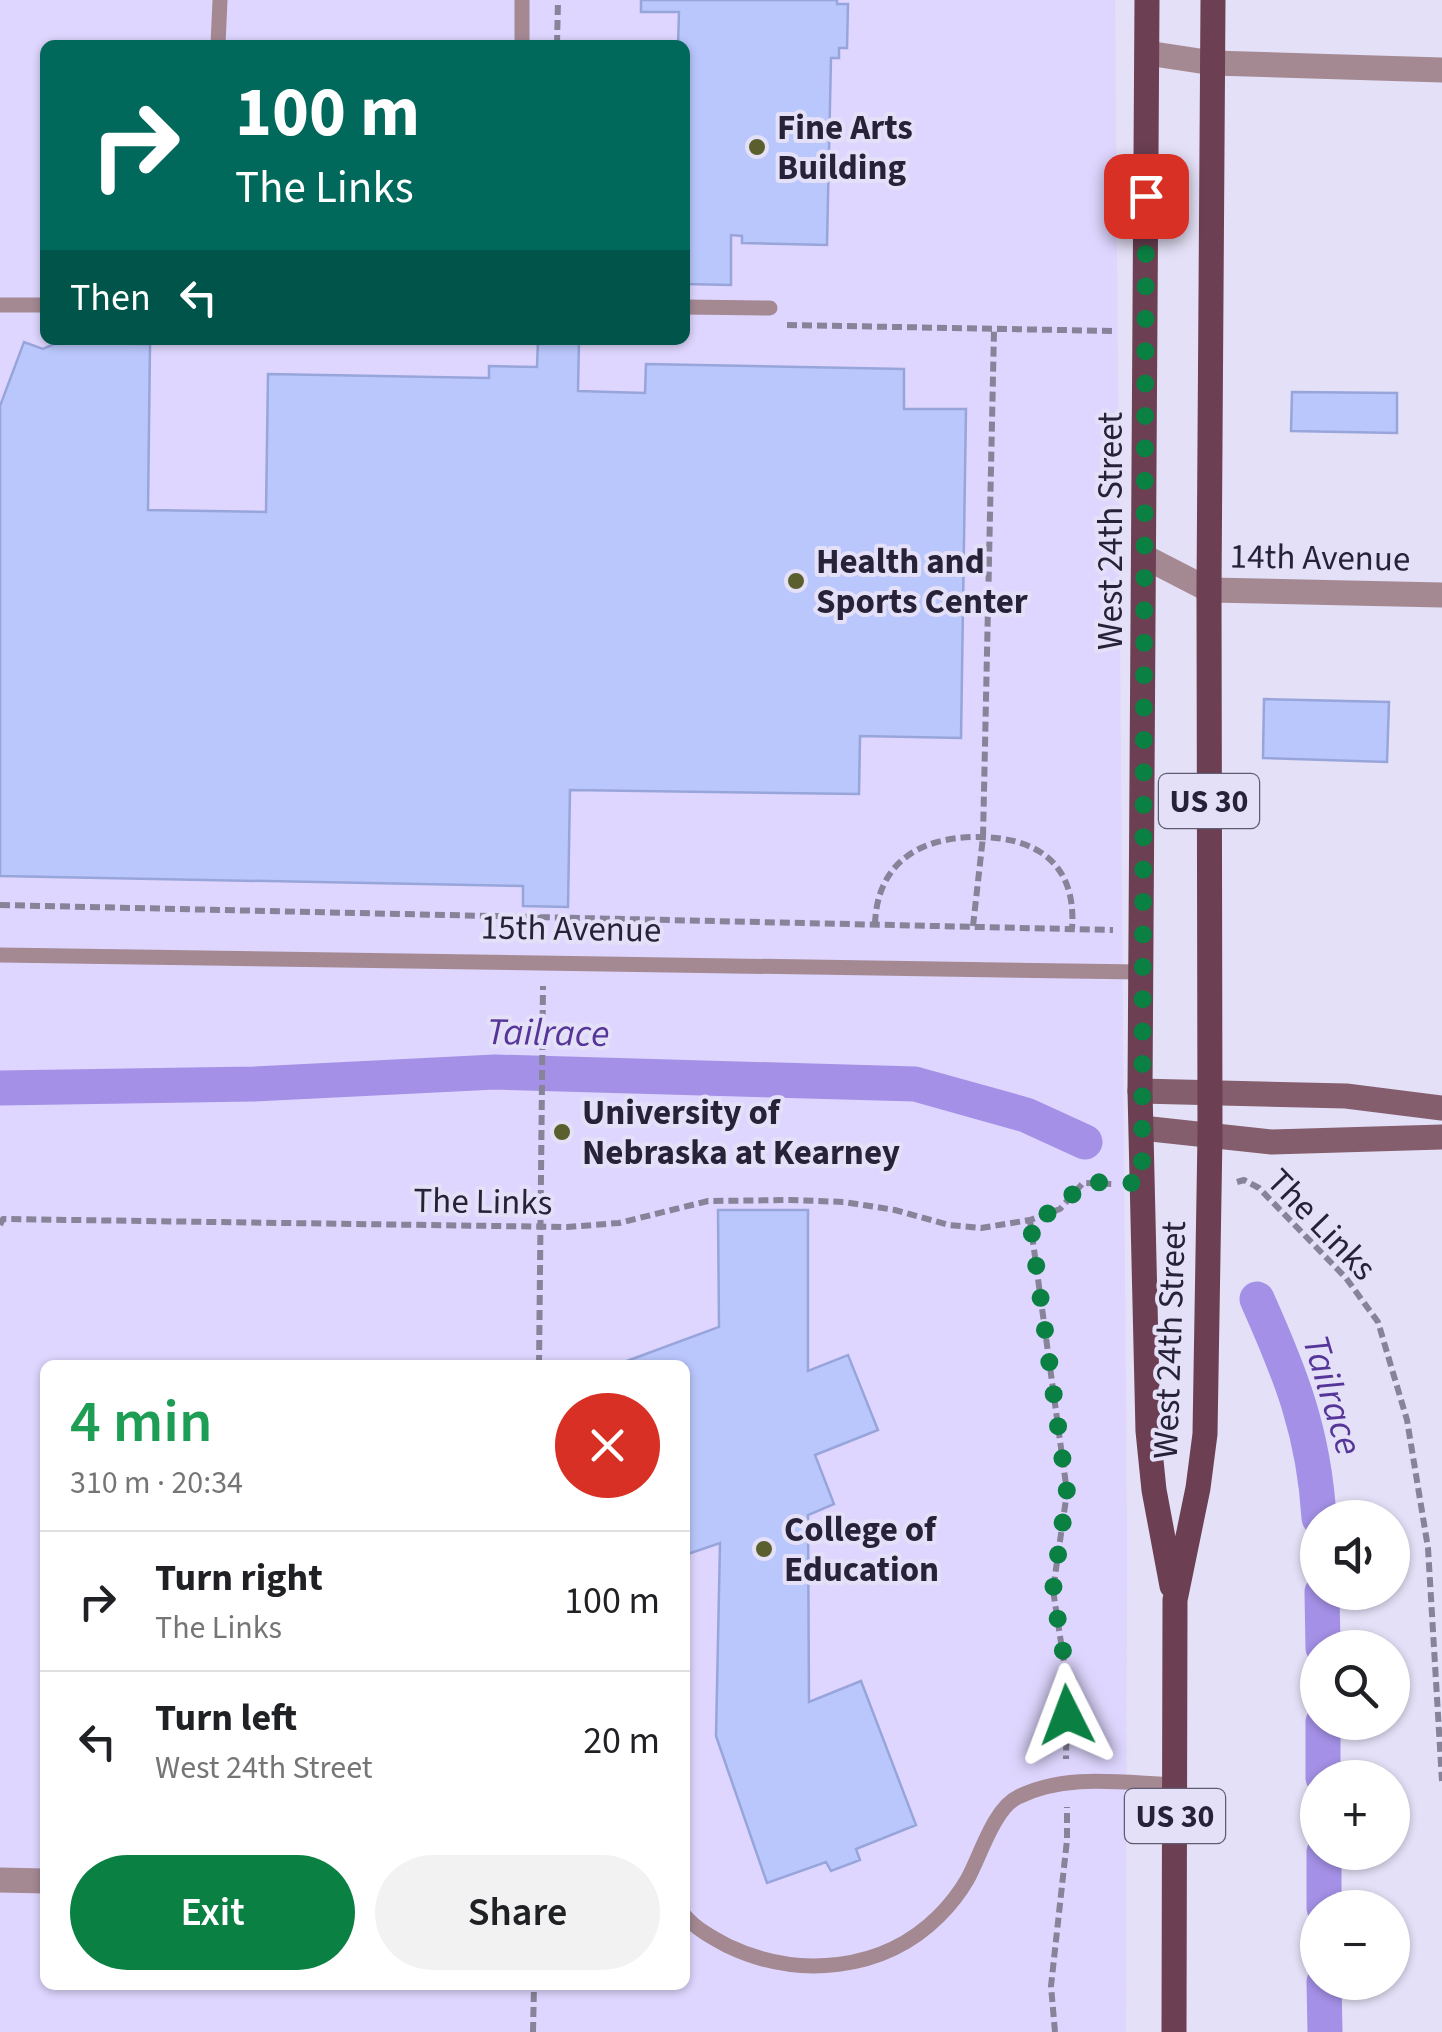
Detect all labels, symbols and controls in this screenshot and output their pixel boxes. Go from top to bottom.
text: 100 m [235,63,420,163]
icon: right [70,80,200,210]
place label: Fine Arts Building [777,103,913,193]
marker: Fine Arts Building [746,136,768,158]
pin [1104,154,1189,239]
text: The Links [235,156,414,220]
icon: arrive [1119,169,1174,224]
icon: left [171,270,226,325]
text: Then [70,271,151,325]
street label: West 24th Street [1086,412,1136,650]
street label: 14th Avenue [1229,531,1411,585]
place label: Health and Sports Center [816,537,1028,627]
marker: Health and Sports Center [785,570,807,592]
road number: US 30 [1159,774,1259,828]
street label: 15th Avenue [480,902,662,956]
water label: Tailrace [486,1005,610,1061]
place label: University of Nebraska at Kearney [582,1088,900,1178]
marker: University of Nebraska at Kearney [551,1121,573,1143]
street label: The Links [1255,1157,1388,1292]
street label: The Links [413,1176,553,1228]
street label: West 24th Street [1141,1220,1199,1460]
water label: Tailrace [1288,1329,1376,1462]
text: 4 min [70,1380,213,1465]
button: close [555,1393,660,1498]
text: 310 m · 20:34 [70,1460,243,1506]
map controls [1300,1500,1410,2000]
button: sound [1300,1500,1410,1610]
place label: College of Education [784,1505,939,1595]
marker: College of Education [753,1538,775,1560]
text: Turn right [155,1551,323,1605]
icon: right [70,1574,125,1629]
text: 100 m [564,1574,660,1628]
text: The Links [155,1605,282,1651]
button: search [1300,1630,1410,1740]
position arrow [1015,1663,1119,1767]
text: Turn left [155,1691,297,1745]
icon: left [70,1714,125,1769]
text: 20 m [583,1714,660,1768]
text: West 24th Street [155,1745,373,1791]
button: + [1300,1760,1410,1870]
road number: US 30 [1125,1789,1225,1843]
button: Exit [70,1855,355,1970]
button: Share [375,1855,660,1970]
button: − [1300,1890,1410,2000]

